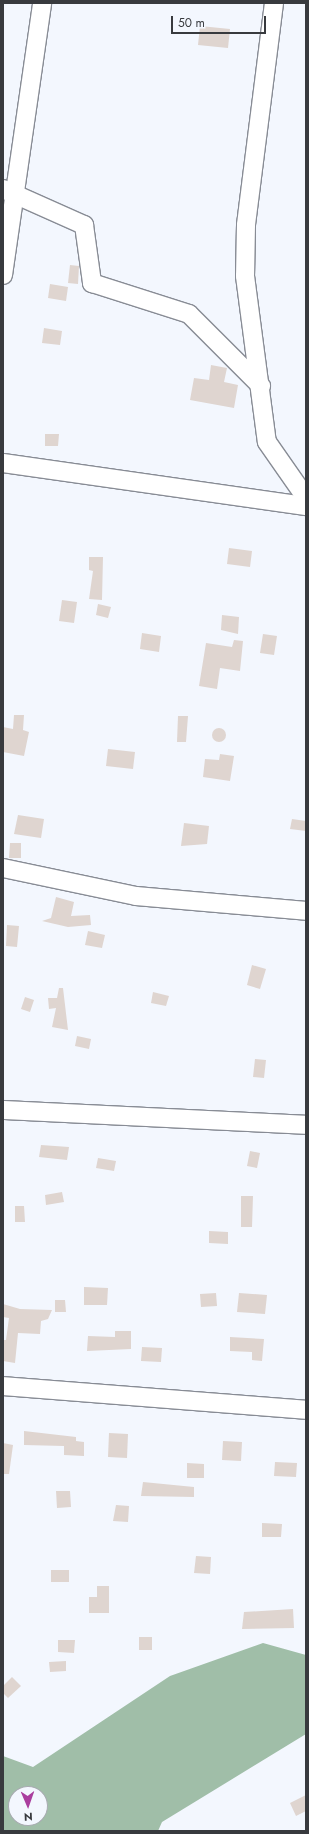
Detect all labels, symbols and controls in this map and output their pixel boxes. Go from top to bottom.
scale bar [173,8,268,34]
text: 50 m [178,14,205,32]
north arrow [8,1786,48,1826]
text: N [24,1809,33,1825]

